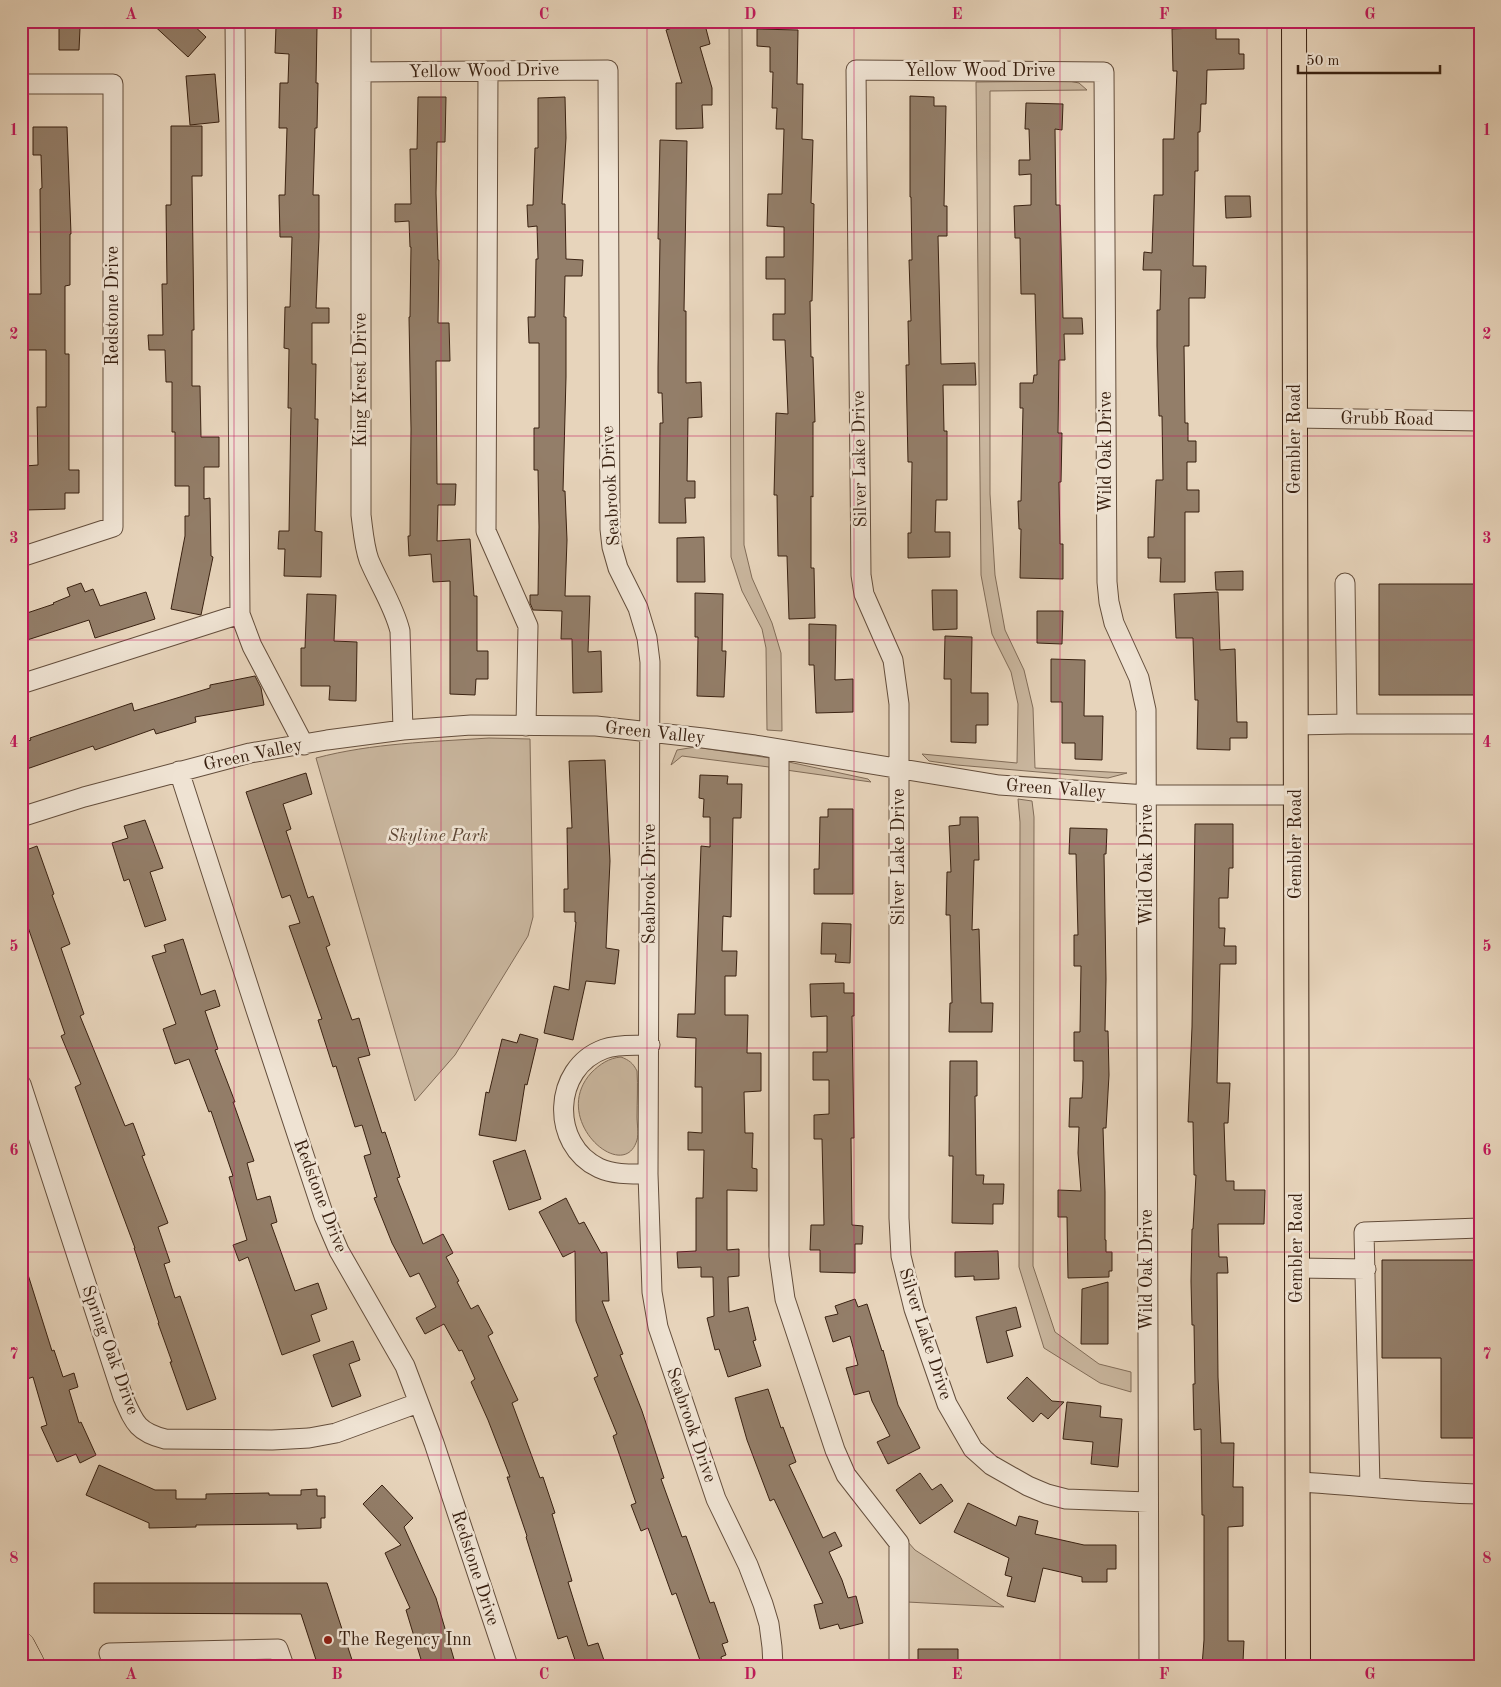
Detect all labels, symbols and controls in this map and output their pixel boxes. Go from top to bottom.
text: A [125,7,137,23]
text: B [331,7,343,23]
text: C [539,7,549,23]
text: D [744,7,756,23]
text: E [951,7,963,23]
text: F [1159,7,1170,23]
text: G [1364,7,1376,23]
scale bar [1298,42,1441,74]
text: 50 m [1306,54,1340,69]
street label: Yellow Wood Drive [409,61,559,81]
street label: Yellow Wood Drive [905,62,1055,80]
text: 1 [9,123,19,139]
text: 1 [1482,123,1492,139]
street label: Redstone Drive [104,246,122,366]
street label: King Krest Drive [352,313,370,447]
text: 2 [9,327,19,343]
text: 2 [1482,327,1492,343]
street label: Gembler Road [1286,384,1304,494]
street label: Silver Lake Drive [850,390,870,528]
street label: Wild Oak Drive [1097,391,1115,513]
street label: Grubb Road [1340,409,1434,429]
street label: Seabrook Drive [599,425,623,547]
text: 3 [9,531,19,547]
text: 3 [1482,531,1492,547]
street label: Green Valley [604,719,706,747]
text: 4 [9,735,19,751]
text: 4 [1482,735,1492,751]
street label: Green Valley [202,736,304,774]
street label: Green Valley [1005,777,1107,802]
street label: Silver Lake Drive [890,788,908,926]
street label: Gembler Road [1287,789,1305,899]
street label: Wild Oak Drive [1138,804,1156,926]
street label: Seabrook Drive [641,824,659,944]
park label: Skyline Park [388,827,488,845]
text: 5 [9,939,19,955]
text: 5 [1482,939,1492,955]
street label: Redstone Drive [290,1137,350,1255]
text: 6 [9,1143,19,1159]
text: 6 [1482,1143,1492,1159]
street label: Gembler Road [1288,1193,1306,1303]
street label: Wild Oak Drive [1138,1209,1156,1331]
street label: Silver Lake Drive [895,1266,955,1402]
street label: Spring Oak Drive [78,1283,142,1417]
text: 7 [9,1347,19,1363]
text: 7 [1482,1347,1492,1363]
street label: Seabrook Drive [663,1365,719,1485]
street label: Redstone Drive [448,1508,502,1628]
text: 8 [9,1551,19,1567]
text: 8 [1482,1551,1492,1567]
place label: The Regency Inn [338,1631,472,1649]
marker: The Regency Inn [322,1634,334,1646]
text: A [125,1667,137,1683]
text: B [331,1667,343,1683]
text: C [539,1667,549,1683]
text: D [744,1667,756,1683]
text: E [951,1667,963,1683]
text: F [1159,1667,1170,1683]
text: G [1364,1667,1376,1683]

